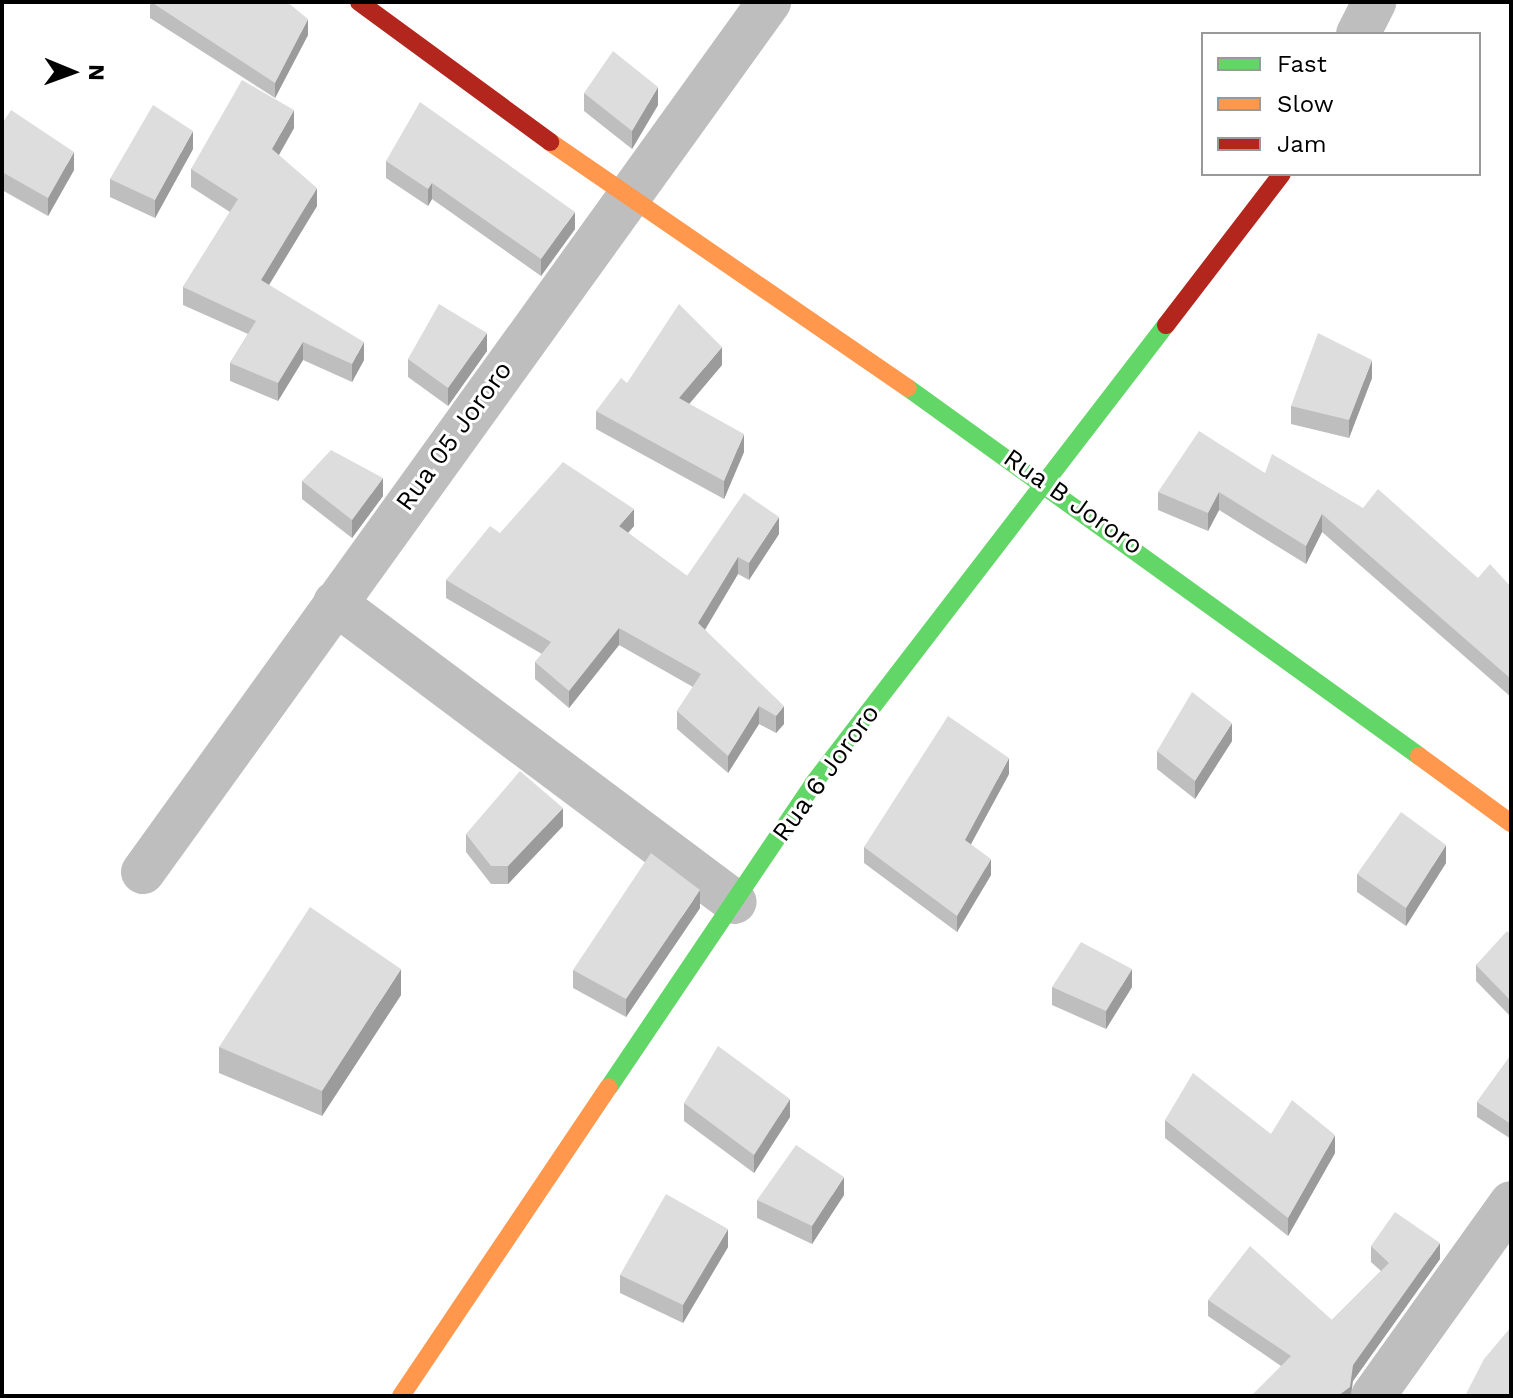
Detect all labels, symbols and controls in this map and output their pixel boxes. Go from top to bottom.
north arrow [32,32,112,112]
legend [1201,32,1481,176]
text: Fast [1277,50,1327,78]
text: N [84,64,109,81]
text: Slow [1277,90,1334,118]
text: Jam [1277,130,1327,158]
street label: Rua 05 Jororo [389,355,519,517]
street label: Rua B Jororo [997,442,1149,562]
street label: Rua 6 Jororo [765,698,887,848]

